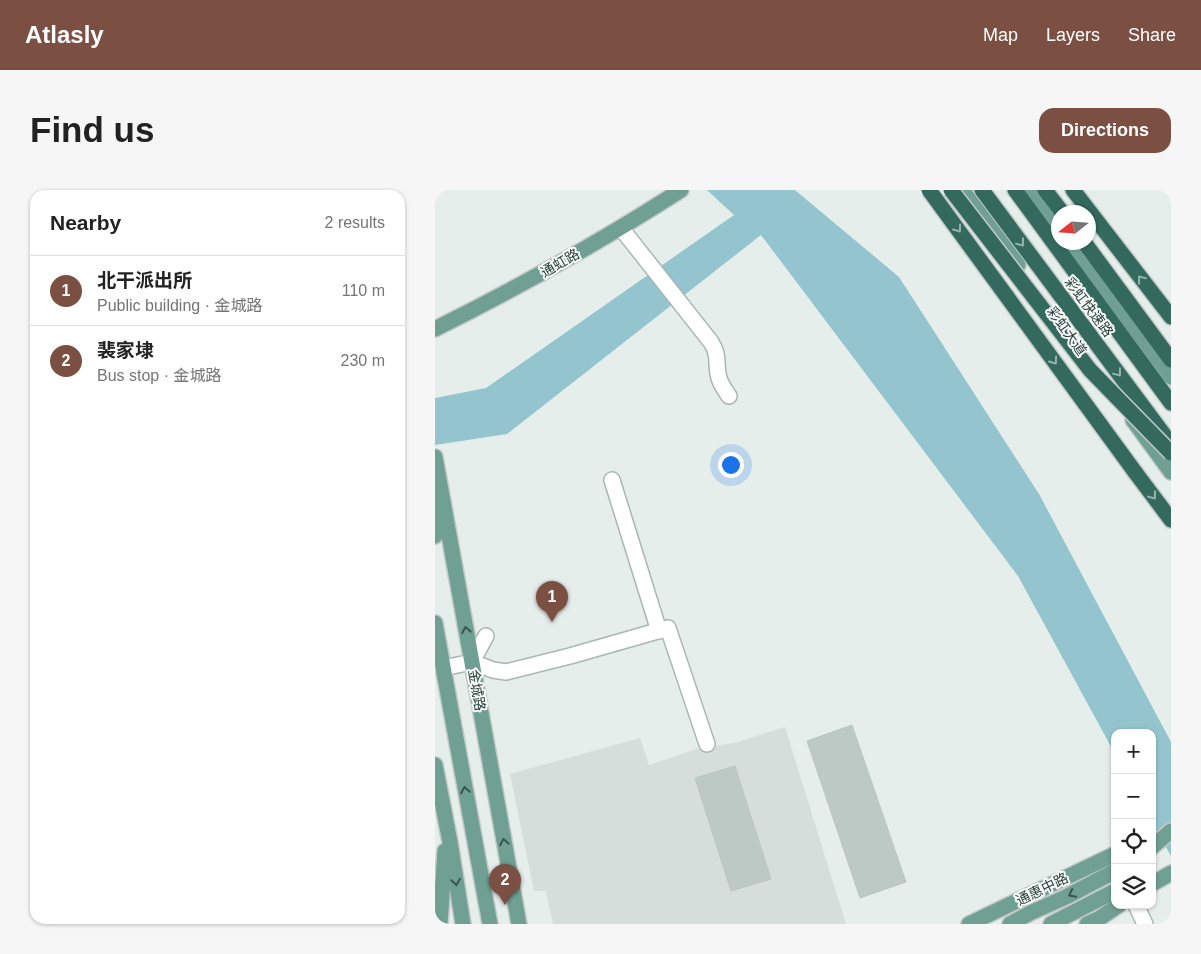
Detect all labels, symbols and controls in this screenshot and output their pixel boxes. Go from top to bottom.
text: Atlasly [25,21,104,48]
text: Map [983,25,1018,45]
text: Layers [1046,25,1100,45]
text: Share [1128,25,1176,45]
button: Directions [1039,108,1171,153]
text: Find us [30,110,154,149]
north arrow [1051,205,1096,250]
text: Nearby [50,211,121,234]
text: 2 results [325,214,385,231]
one-way arrow [953,223,961,232]
one-way arrow [1015,237,1024,247]
street label: 通虹路 [538,246,582,280]
text: 北干派出所 [97,270,192,291]
street label: 彩虹快速路 [1062,274,1116,340]
one-way arrow [1139,276,1147,285]
text: 1 [62,282,70,299]
text: 110 m [342,282,385,299]
text: Public building · 金城路 [97,297,262,314]
street label: 彩虹大道 [1044,304,1090,358]
text: 裴家埭 [97,340,154,361]
text: 2 [62,352,70,369]
text: 230 m [341,352,385,369]
one-way arrow [1048,355,1057,364]
text: Bus stop · 金城路 [97,367,221,384]
one-way arrow [1113,367,1121,376]
your location [718,452,744,478]
one-way arrow [1147,490,1156,500]
pin: 1 [536,581,568,622]
one-way arrow [462,626,472,634]
street label: 金城路 [465,668,489,712]
map controls [1111,729,1156,909]
button: + [1111,729,1156,774]
button: − [1111,774,1156,819]
one-way arrow [461,786,471,794]
button: locate [1111,819,1156,864]
one-way arrow [500,837,510,846]
pin: 2 [489,864,521,905]
button: layers [1111,864,1156,909]
street label: 通惠中路 [1013,870,1071,908]
one-way arrow [451,877,461,886]
one-way arrow [1068,888,1077,898]

